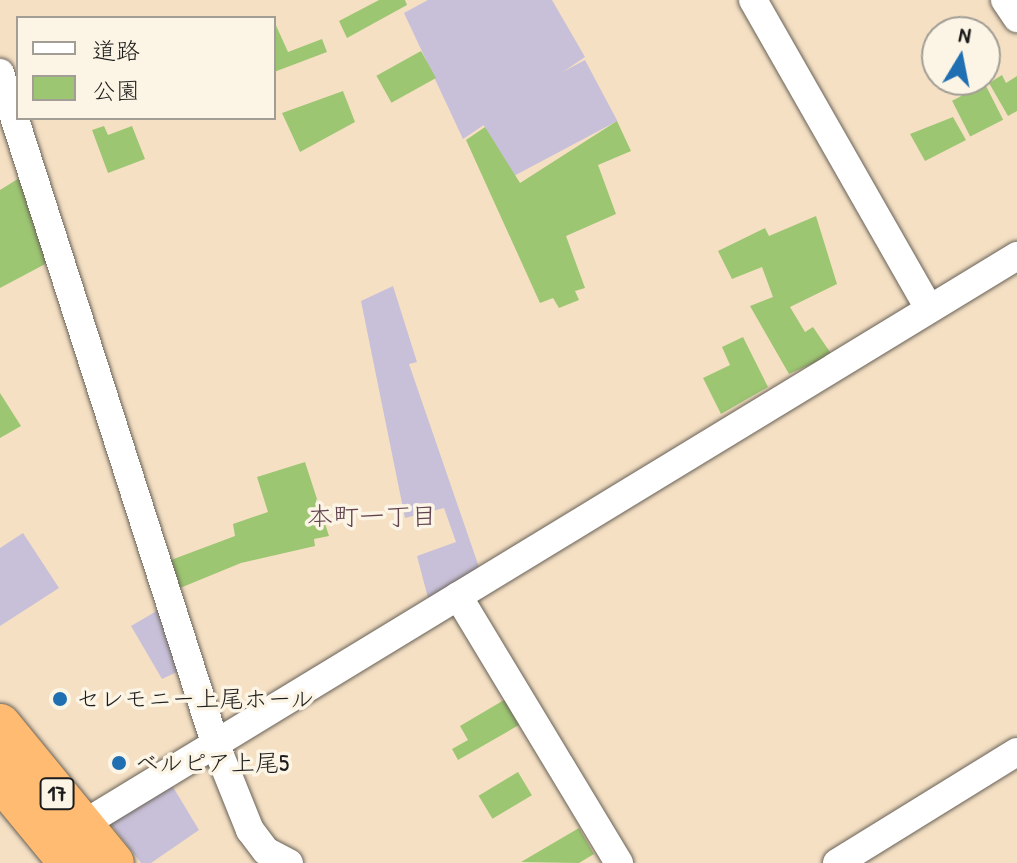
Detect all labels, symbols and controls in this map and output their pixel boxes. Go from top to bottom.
legend [16,16,276,120]
north arrow [921,16,1001,96]
text: N [956,19,973,50]
text: 道路 [92,34,140,66]
text: 公園 [92,74,140,106]
district label: 本町一丁目 [307,500,437,532]
place label: セレモニー上尾ホール [76,685,316,713]
marker: セレモニー上尾ホール [51,690,69,708]
place label: ベルピア上尾5 [135,749,289,777]
marker: ベルピア上尾5 [110,754,128,772]
road number: 17 [39,776,75,812]

